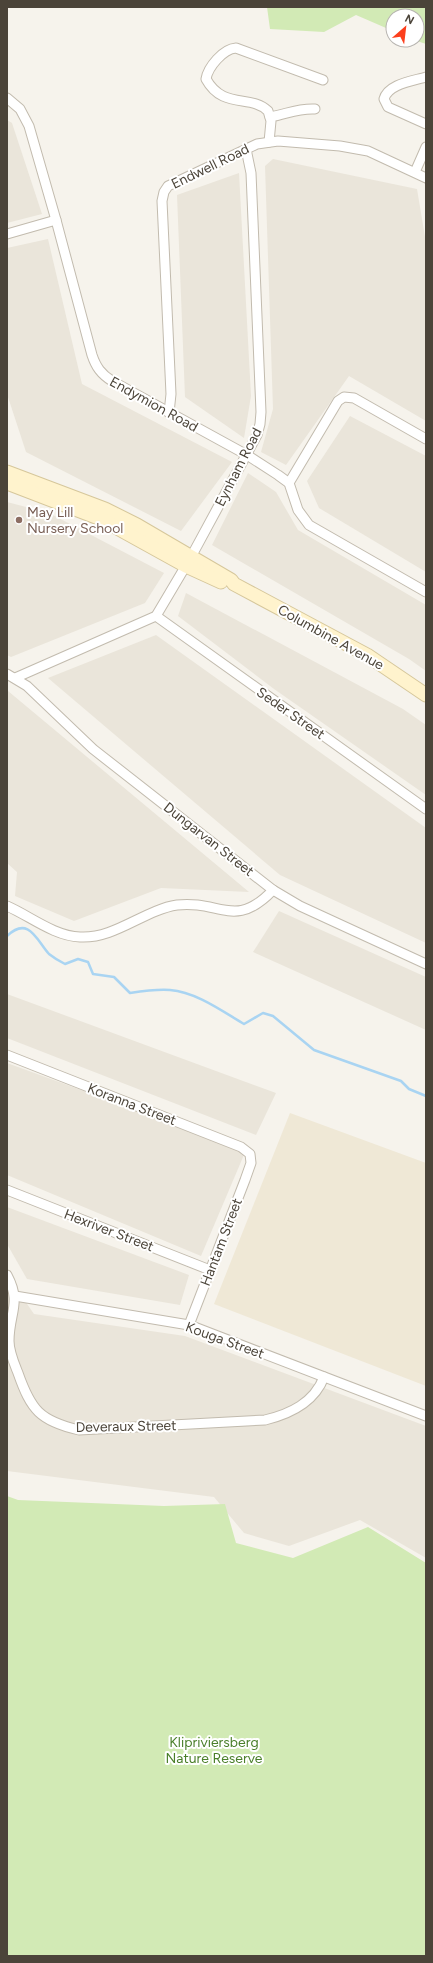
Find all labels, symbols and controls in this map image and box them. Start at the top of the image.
north arrow [385,8,425,48]
text: N [403,12,416,27]
street label: Endwell Road [168,140,252,193]
street label: Endymion Road [107,373,201,436]
street label: Eynham Road [211,425,266,509]
place label: May Lill Nursery School [27,504,123,537]
marker: May Lill Nursery School [14,515,24,525]
street label: Columbine Avenue [275,601,387,674]
street label: Seder Street [253,684,328,743]
street label: Dungarvan Street [160,799,257,880]
street label: Koranna Street [85,1080,179,1129]
street label: Hantam Street [197,1196,246,1288]
street label: Hexriver Street [61,1206,156,1255]
street label: Kouga Street [183,1318,266,1363]
street label: Deveraux Street [75,1417,177,1436]
park label: Klipriviersberg Nature Reserve [166,1734,263,1767]

